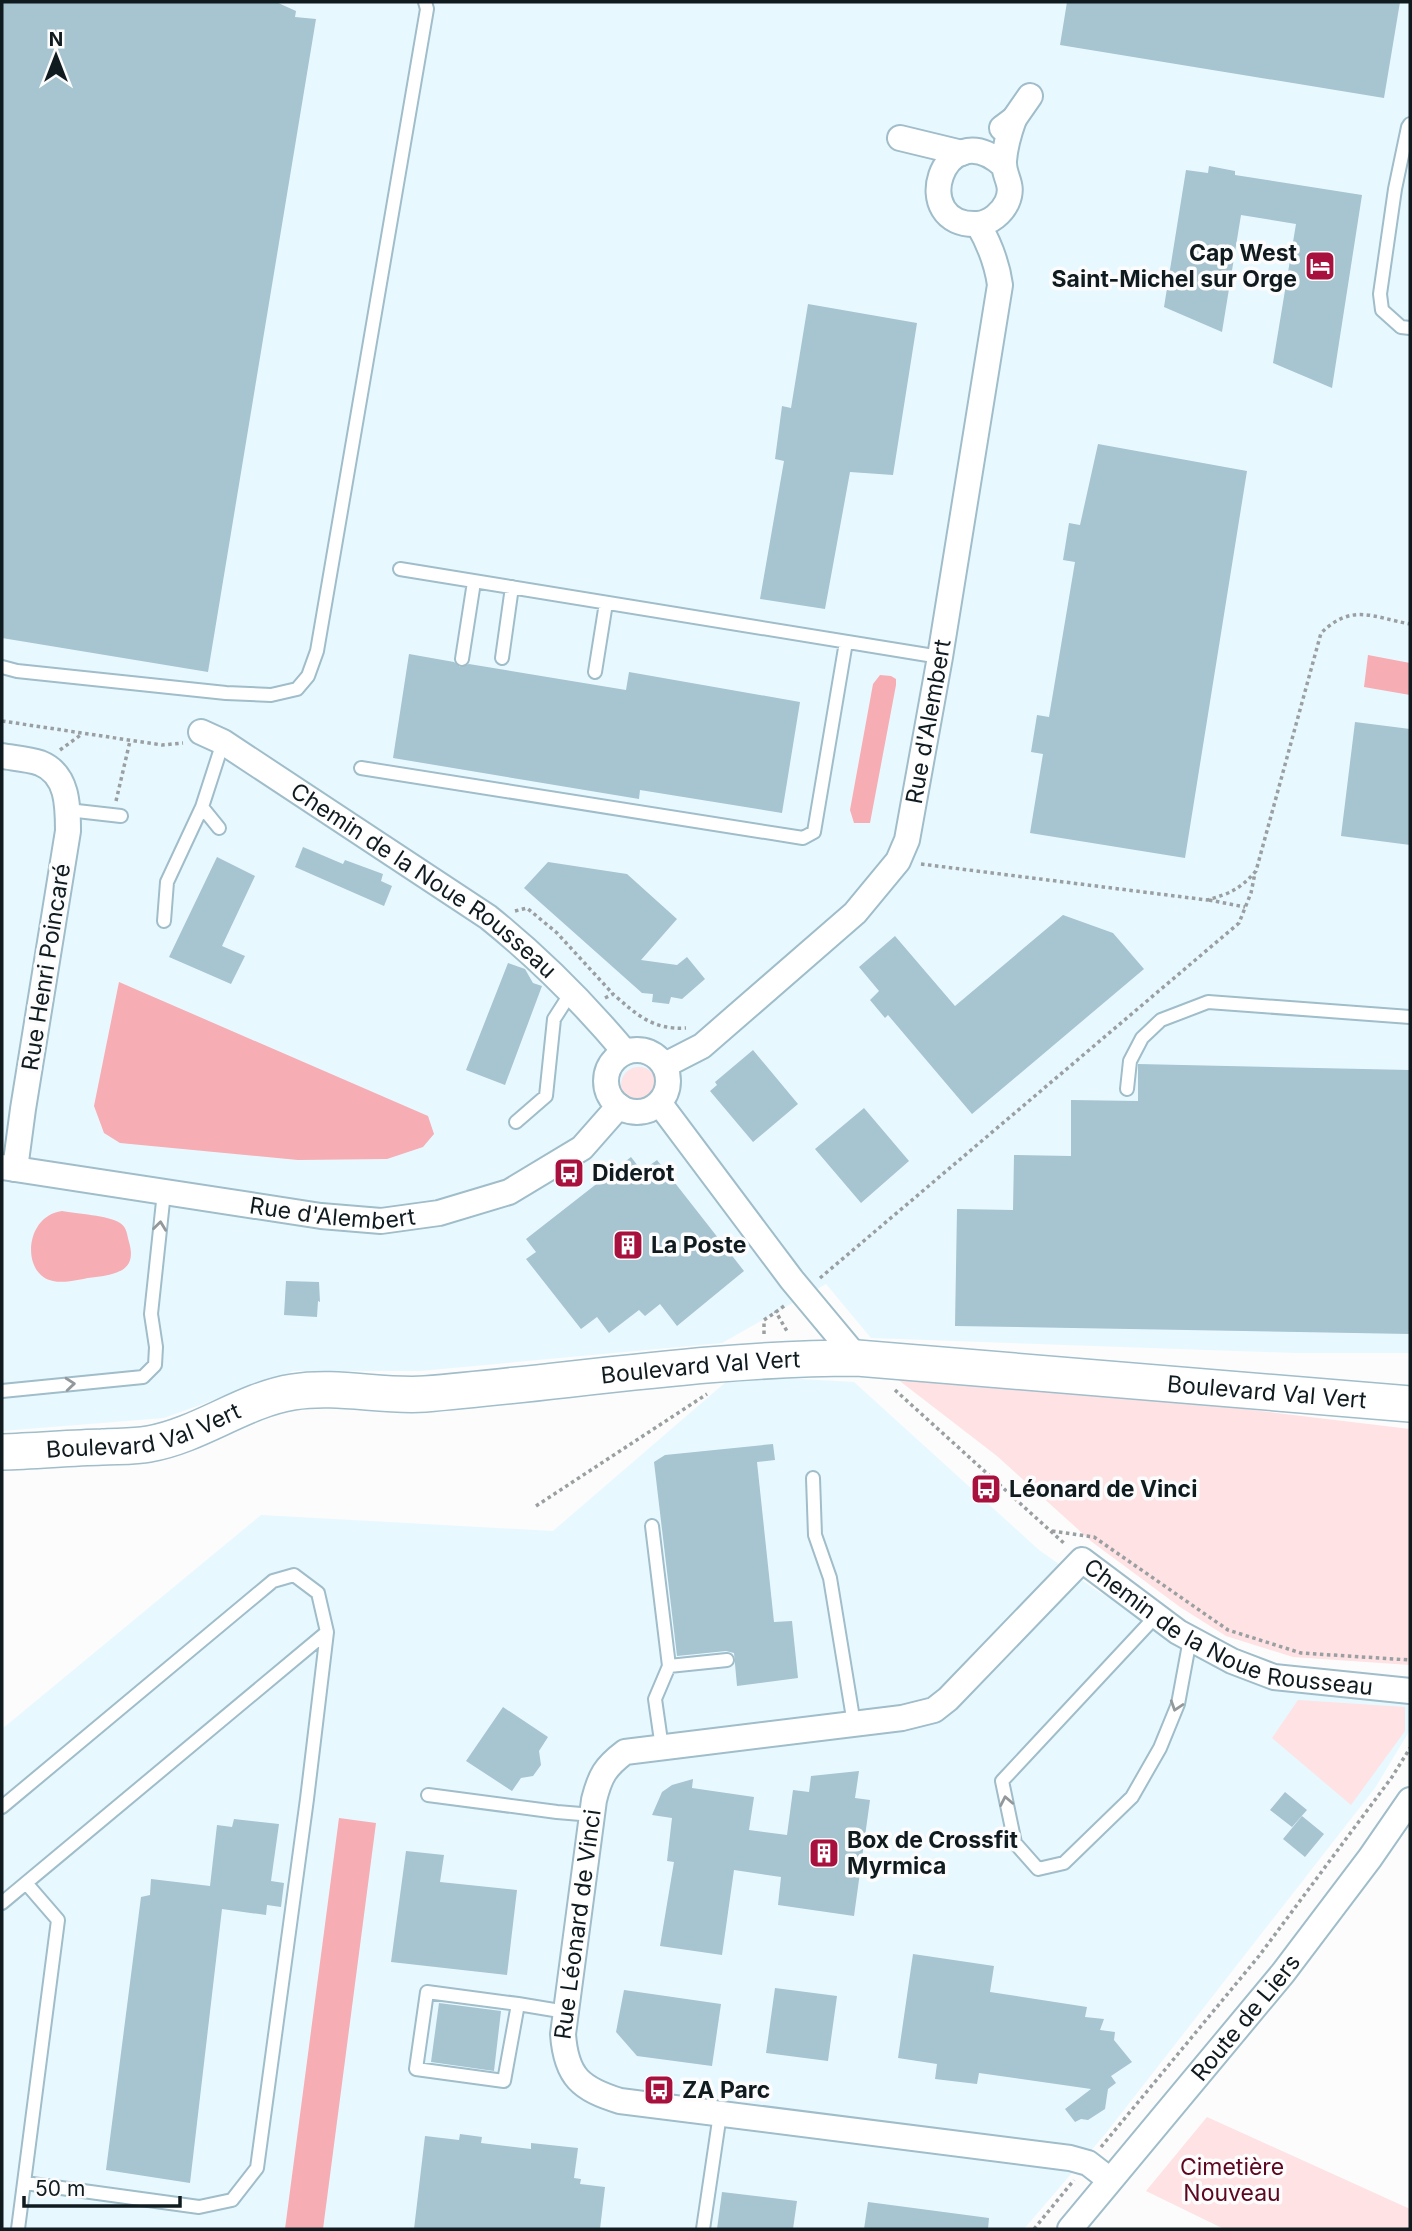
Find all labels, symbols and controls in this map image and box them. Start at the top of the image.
north arrow [21,21,91,91]
text: N [49,28,63,51]
place label: Cap West Saint-Michel sur Orge [1052,239,1298,293]
hotel icon: Cap West Saint-Michel sur Orge [1303,249,1337,283]
street label: Rue d'Alembert [900,637,957,806]
street label: Chemin de la Noue Rousseau [285,777,562,984]
street label: Rue Henri Poincaré [16,862,76,1072]
bus stop icon: Diderot [552,1156,586,1190]
place label: Diderot [592,1159,675,1187]
street label: Rue d'Alembert [248,1191,417,1235]
one-way arrow [152,1220,167,1231]
building icon: La Poste [611,1228,645,1262]
place label: La Poste [651,1231,746,1259]
street label: Boulevard Val Vert [599,1345,801,1390]
street label: Boulevard Val Vert [1166,1370,1368,1414]
one-way arrow [64,1377,75,1392]
street label: Boulevard Val Vert [45,1397,245,1464]
bus stop icon: Léonard de Vinci [969,1472,1003,1506]
place label: Léonard de Vinci [1009,1475,1197,1503]
street label: Chemin de la Noue Rousseau [1078,1552,1374,1701]
one-way arrow [1170,1699,1184,1711]
one-way arrow [1000,1795,1015,1807]
street label: Rue Léonard de Vinci [548,1808,607,2041]
place label: Box de Crossfit Myrmica [847,1826,1019,1880]
building icon: Box de Crossfit Myrmica [807,1836,841,1870]
street label: Route de Liers [1185,1949,1306,2086]
bus stop icon: ZA Parc [642,2073,676,2107]
place label: ZA Parc [682,2076,770,2104]
park label: Cimetière Nouveau [1180,2153,1284,2207]
scale bar [24,2164,180,2208]
text: 50 m [35,2176,85,2201]

